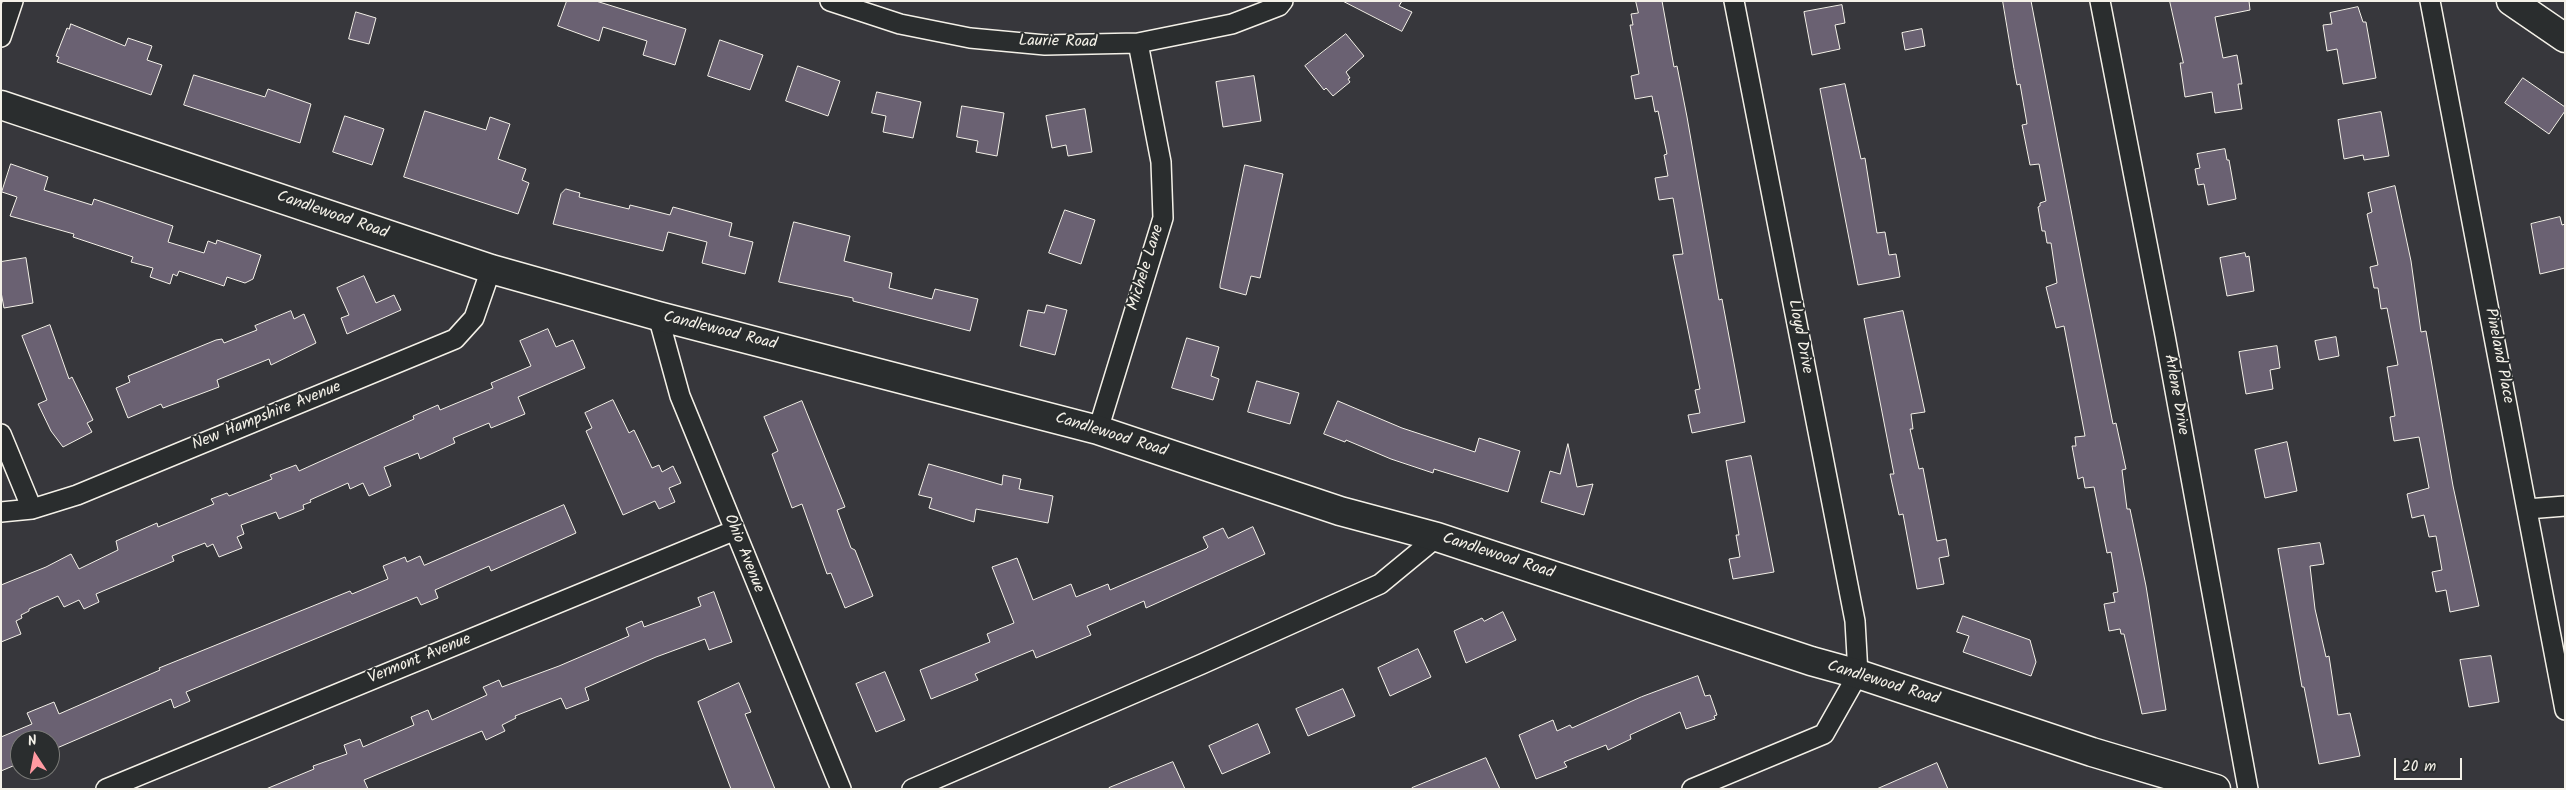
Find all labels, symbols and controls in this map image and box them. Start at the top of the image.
street label: Laurie Road [1018,33,1098,53]
street label: Candlewood Road [274,188,390,244]
street label: Michele Lane [1125,223,1169,313]
street label: Lloyd Drive [1782,298,1816,376]
street label: Pineland Place [2479,307,2517,405]
street label: Candlewood Road [661,309,779,355]
street label: Arlene Drive [2158,353,2192,437]
street label: New Hampshire Avenue [190,378,344,456]
street label: Candlewood Road [1053,410,1169,462]
street label: Ohio Avenue [719,512,767,596]
street label: Candlewood Road [1440,530,1556,584]
street label: Vermont Avenue [366,631,474,689]
street label: Candlewood Road [1825,658,1941,710]
north arrow [10,730,60,780]
text: N [26,730,39,753]
scale bar [2396,748,2464,780]
text: 20 m [2402,755,2436,779]

